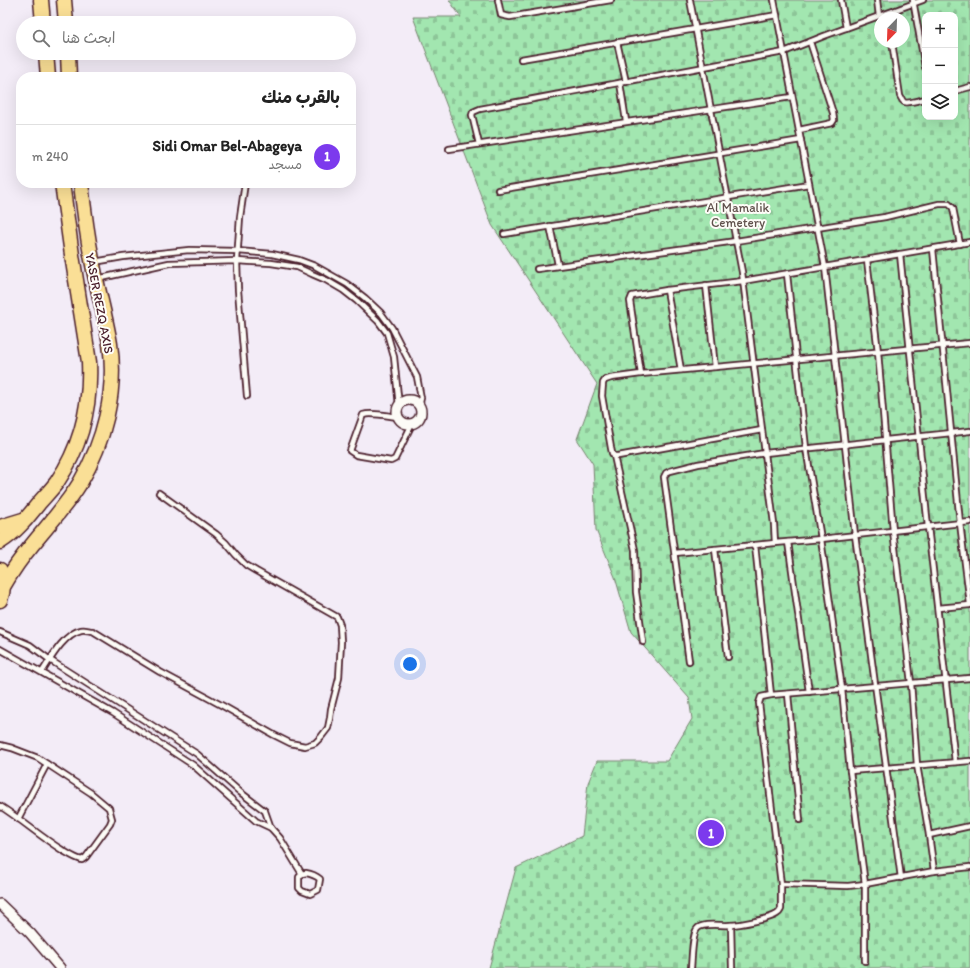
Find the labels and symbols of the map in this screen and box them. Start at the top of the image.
north arrow [874,12,910,48]
park label: Al Mamalik Cemetery [707,200,770,230]
street label: YASER REZQ AXIS [82,251,117,355]
your location [400,654,420,674]
pin: 1 [698,818,724,848]

